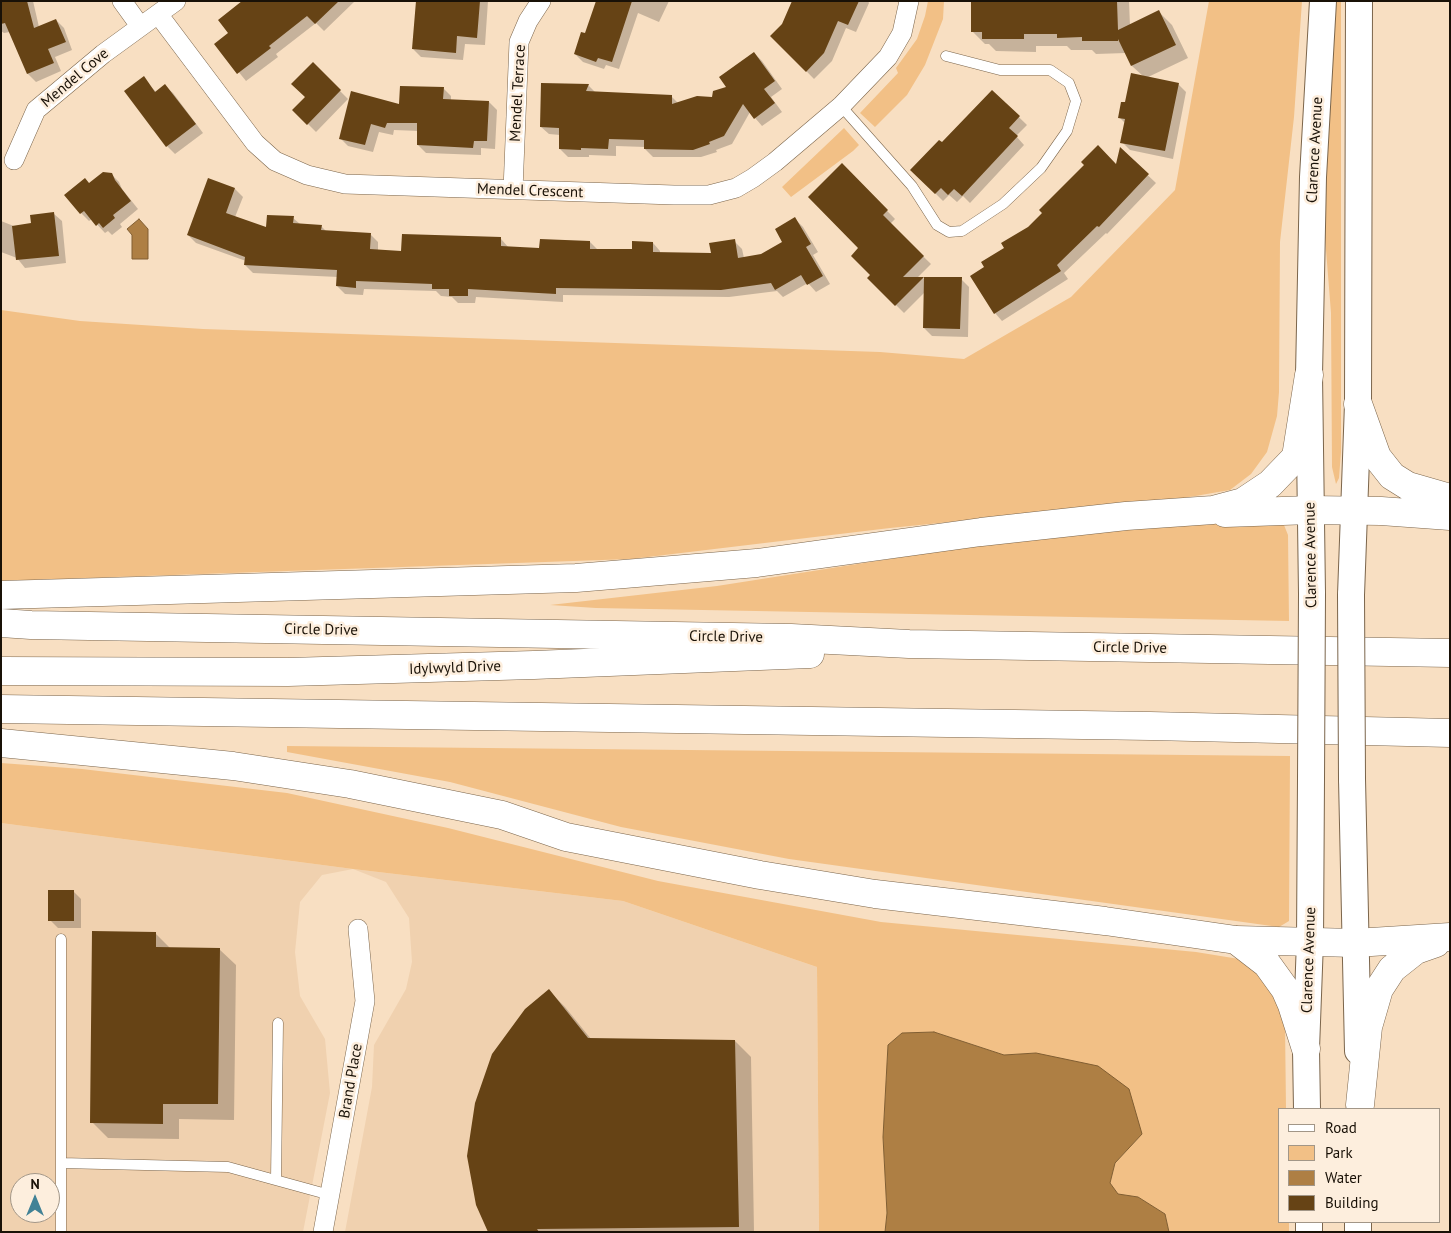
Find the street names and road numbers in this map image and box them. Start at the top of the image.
street label: Mendel Terrace [506,44,530,142]
street label: Mendel Cove [38,45,112,111]
street label: Clarence Avenue [1303,97,1327,203]
street label: Mendel Crescent [476,180,584,202]
street label: Clarence Avenue [1301,502,1321,608]
street label: Circle Drive [284,620,358,640]
street label: Circle Drive [689,627,763,647]
street label: Circle Drive [1093,638,1167,658]
street label: Idylwyld Drive [409,657,501,679]
street label: Clarence Avenue [1298,907,1320,1013]
street label: Brand Place [336,1042,366,1120]

